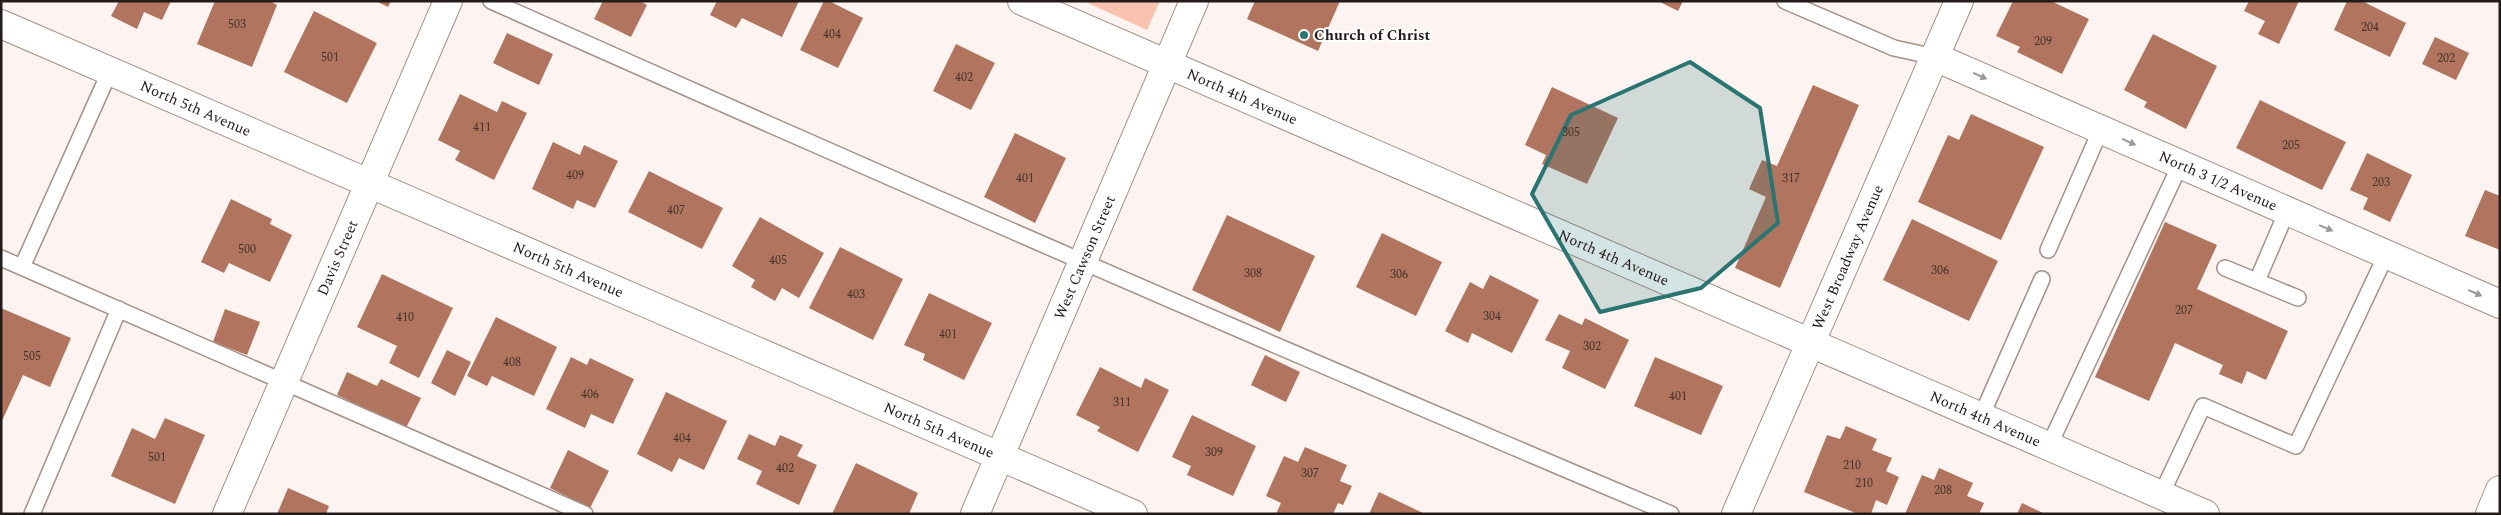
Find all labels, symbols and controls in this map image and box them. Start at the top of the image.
house number: 503 [228,15,246,34]
house number: 204 [2361,18,2379,37]
place label: Church of Christ [1314,24,1431,47]
house number: 404 [823,25,841,44]
marker: Church of Christ [1298,29,1310,41]
house number: 209 [2034,32,2052,51]
house number: 501 [321,48,339,67]
house number: 202 [2437,49,2455,68]
street label: North 4th Avenue [1183,62,1301,131]
house number: 402 [955,68,973,87]
one-way arrow [1973,73,1987,81]
street label: North 5th Avenue [136,74,255,142]
house number: 411 [473,118,491,137]
house number: 305 [1562,123,1580,142]
house number: 205 [2282,136,2300,155]
one-way arrow [2122,138,2136,146]
street label: North 3 1/2 Avenue [2155,145,2281,217]
house number: 409 [566,166,584,185]
house number: 401 [1016,169,1034,188]
house number: 317 [1782,169,1800,188]
house number: 203 [2372,173,2390,192]
street label: West Broadway Avenue [1806,181,1889,333]
street label: West Cawson Street [1048,192,1121,323]
house number: 407 [667,201,685,220]
street label: Davis Street [311,216,364,299]
street label: North 4th Avenue [1555,223,1673,292]
one-way arrow [2319,224,2333,232]
street label: North 5th Avenue [509,235,627,304]
house number: 500 [238,240,256,259]
house number: 405 [769,251,787,270]
house number: 306 [1931,261,1949,280]
house number: 308 [1244,264,1262,283]
house number: 306 [1390,265,1408,284]
house number: 403 [847,285,865,304]
one-way arrow [2468,289,2482,297]
house number: 207 [2175,301,2193,320]
house number: 304 [1483,307,1501,326]
house number: 410 [396,308,414,327]
house number: 401 [939,325,957,344]
house number: 302 [1583,337,1601,356]
house number: 505 [23,347,41,366]
house number: 408 [503,353,521,372]
house number: 406 [581,385,599,404]
street label: North 4th Avenue [1926,385,2044,453]
house number: 401 [1669,387,1687,406]
house number: 311 [1113,393,1131,412]
street label: North 5th Avenue [880,396,998,464]
house number: 404 [673,429,691,448]
house number: 309 [1205,443,1223,462]
house number: 501 [148,448,166,467]
house number: 210 [1843,456,1861,475]
house number: 402 [776,459,794,478]
house number: 307 [1301,464,1319,483]
house number: 210 [1855,474,1873,493]
house number: 208 [1934,481,1952,500]

